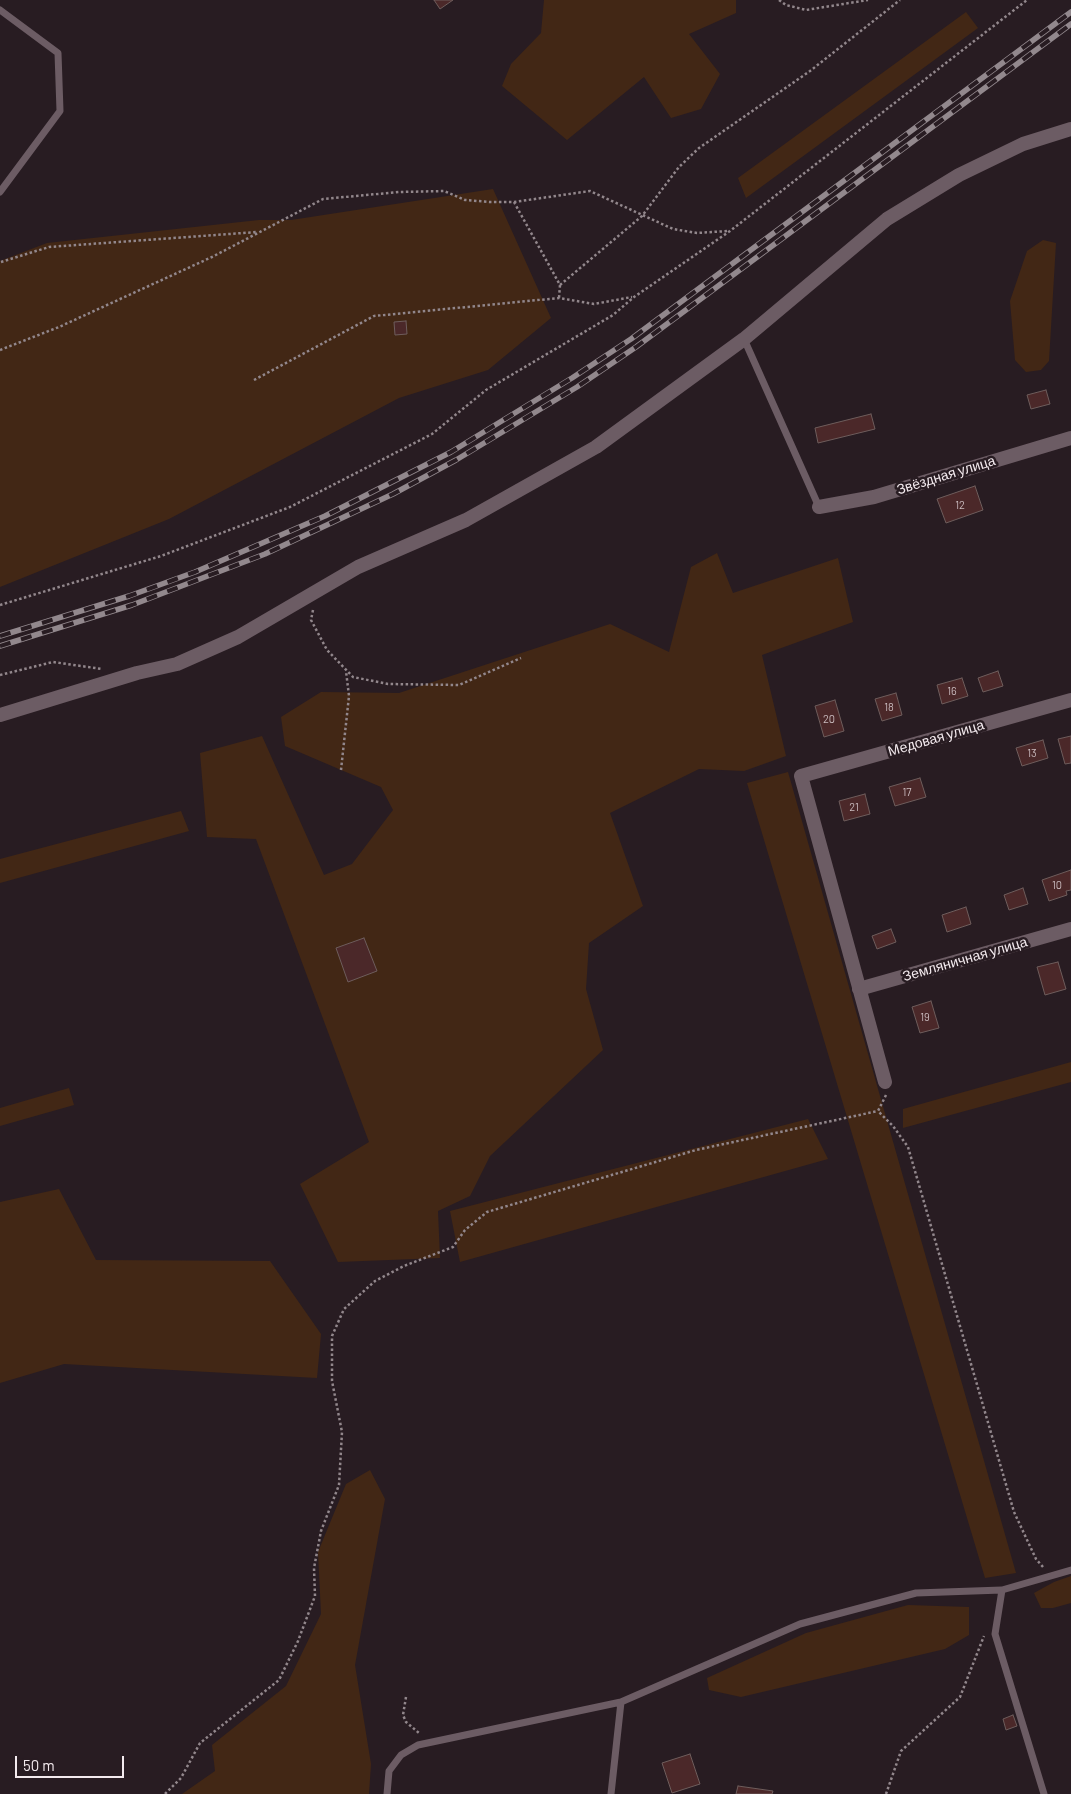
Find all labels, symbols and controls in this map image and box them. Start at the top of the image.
street label: Звёздная улица [895,452,997,498]
house number: 12 [955,498,965,512]
house number: 16 [947,684,957,698]
house number: 18 [884,700,894,714]
house number: 20 [823,712,835,726]
street label: Медовая улица [886,716,986,760]
house number: 13 [1027,746,1037,760]
house number: 17 [902,785,912,799]
house number: 21 [849,800,859,814]
house number: 10 [1052,878,1062,892]
street label: Земляничная улица [901,933,1029,985]
house number: 19 [920,1010,930,1024]
scale bar [18,1746,126,1778]
text: 50 m [23,1756,55,1774]

